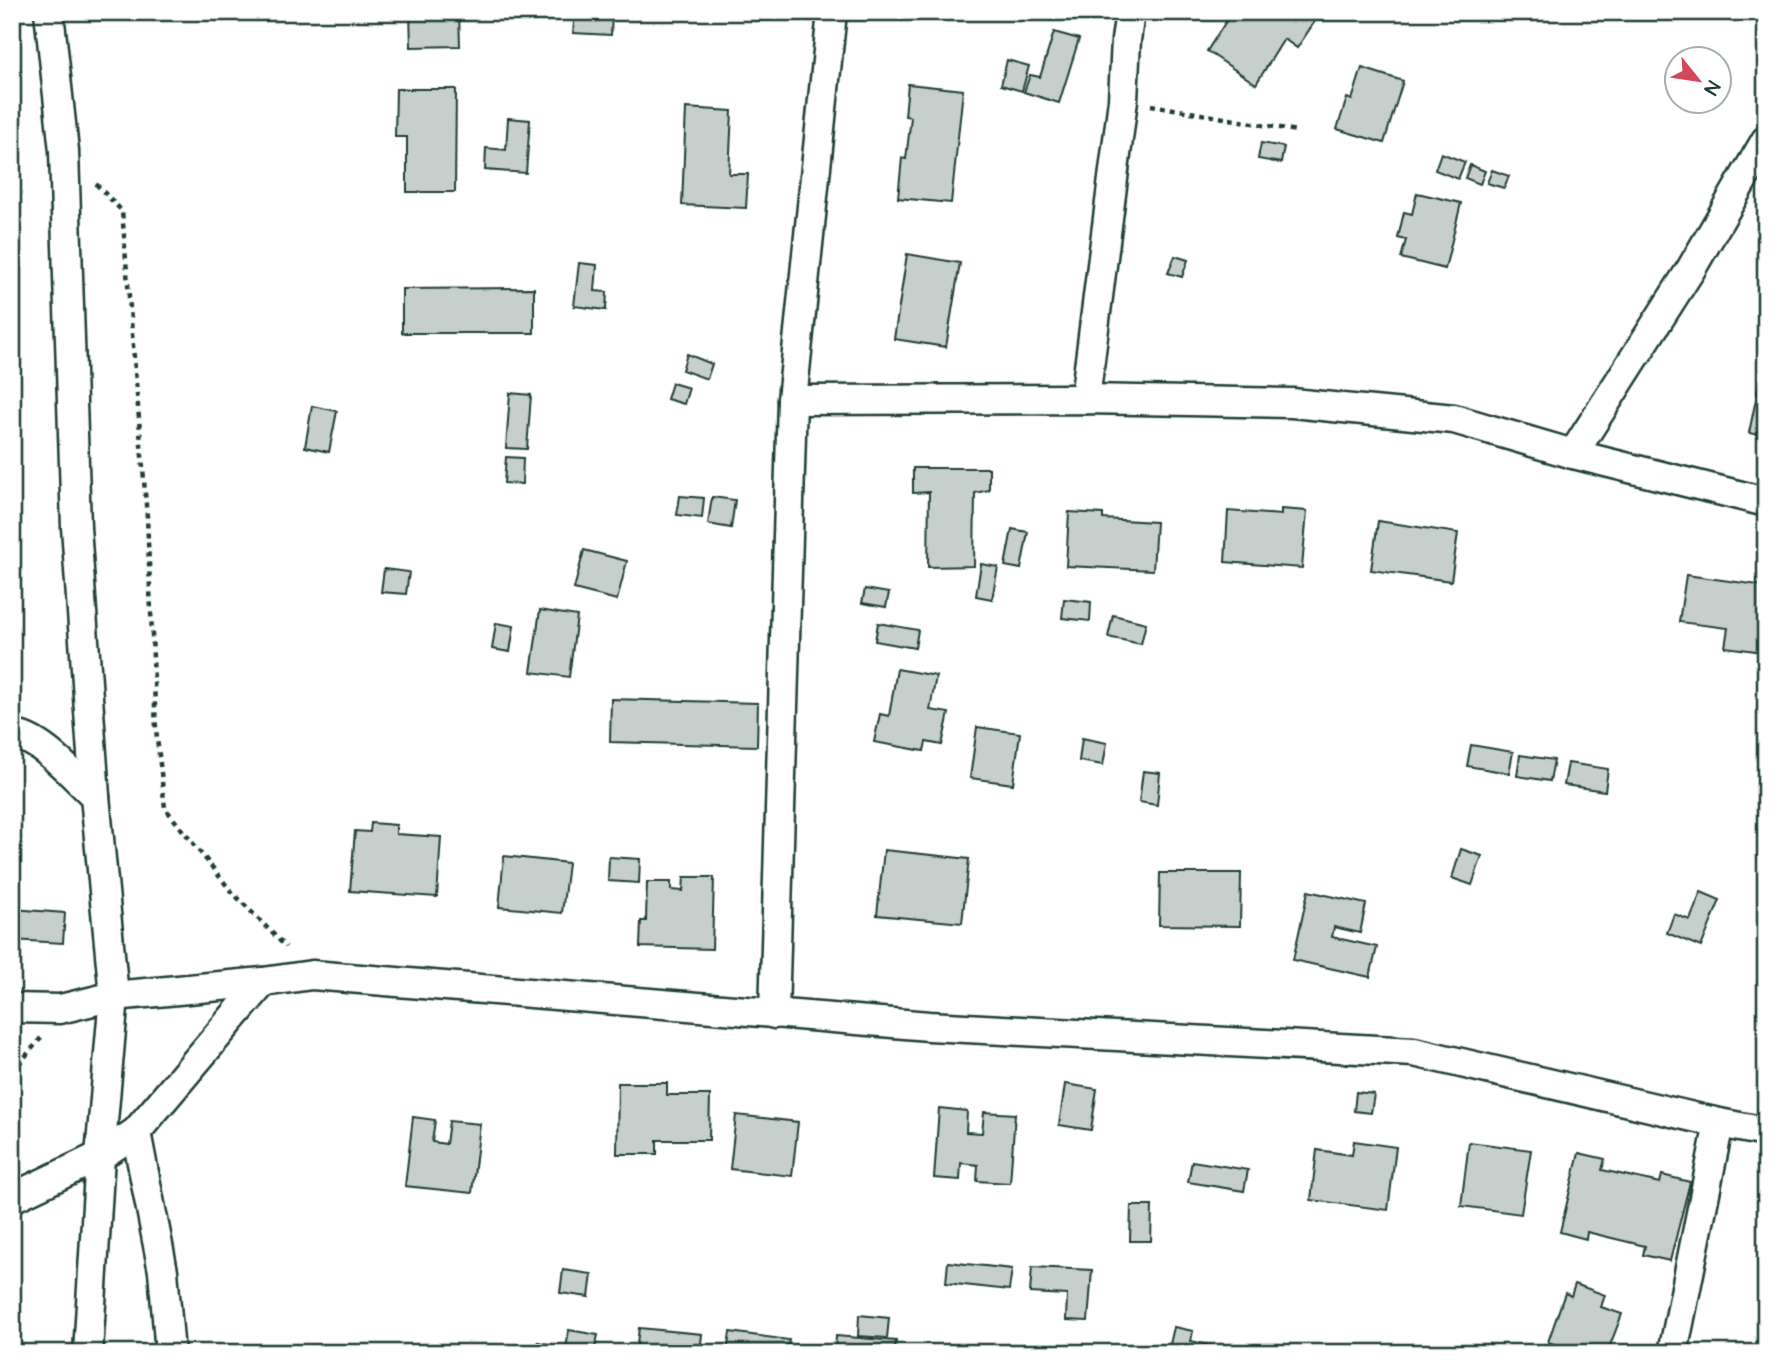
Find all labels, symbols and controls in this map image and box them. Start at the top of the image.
north arrow [1662,46,1732,116]
text: N [1697,76,1726,100]

